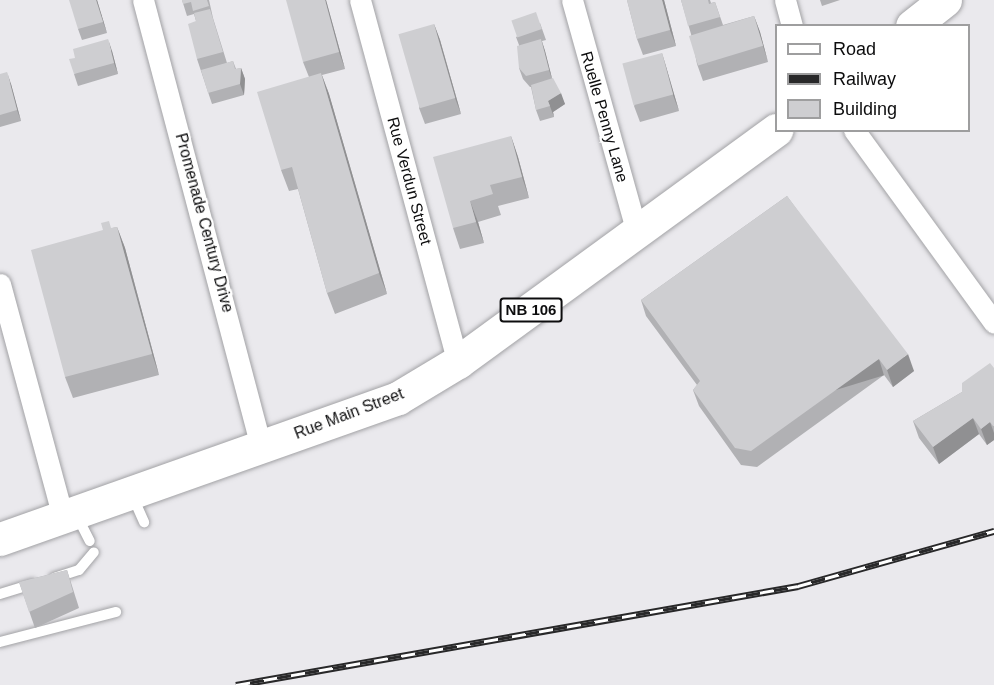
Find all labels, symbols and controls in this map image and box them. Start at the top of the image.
legend [775,24,970,132]
text: Road [833,39,876,59]
street label: Ruelle Penny Lane [576,49,632,185]
text: Railway [833,69,896,89]
text: Building [833,99,897,119]
street label: Rue Verdun Street [383,115,435,247]
street label: Promenade Century Drive [171,131,237,315]
road number: NB 106 [500,298,562,322]
street label: Rue Main Street [292,384,406,444]

